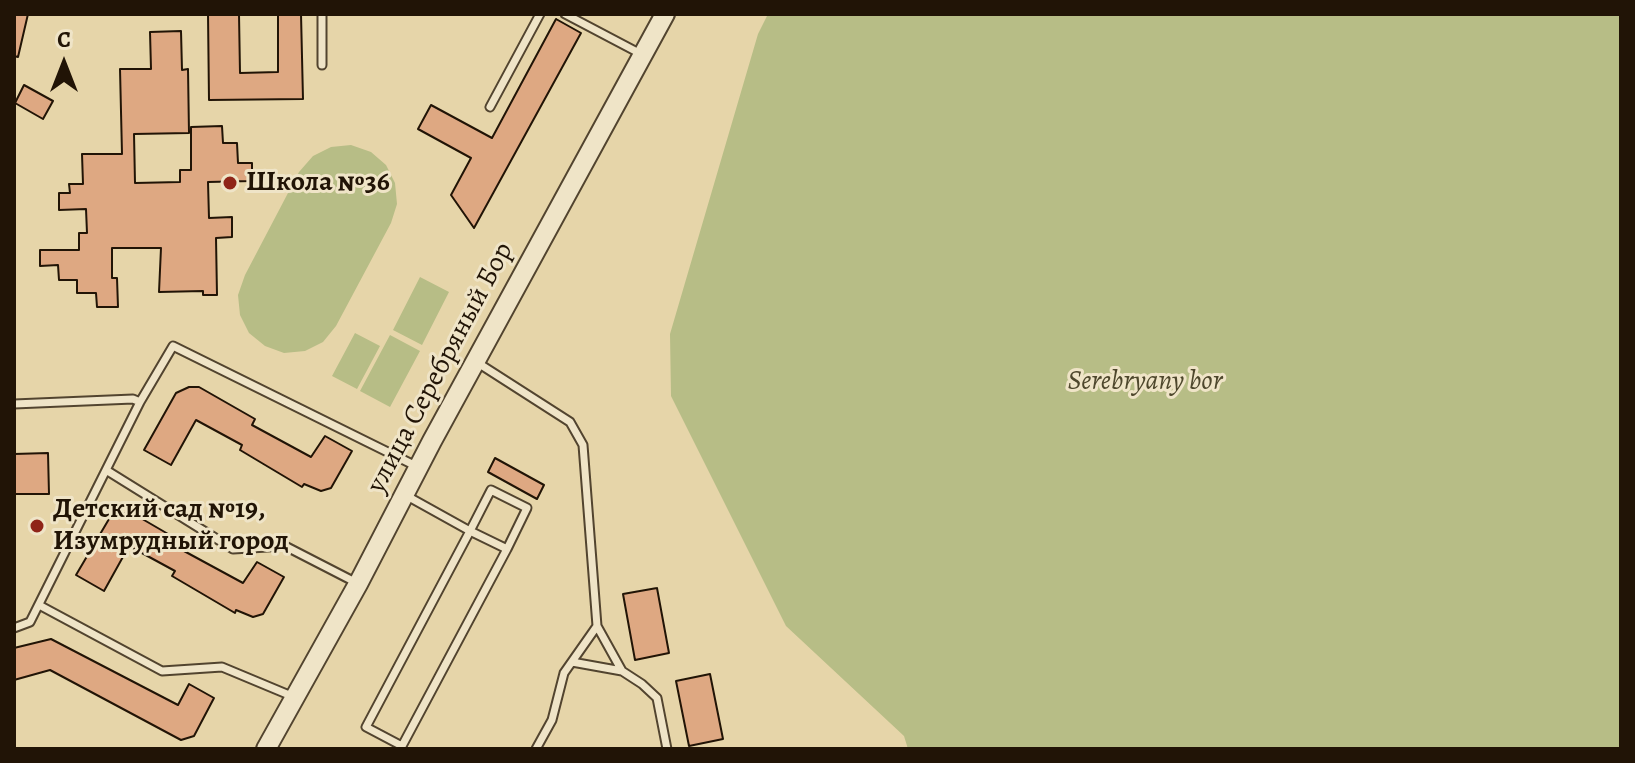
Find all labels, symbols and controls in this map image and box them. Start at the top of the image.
north arrow [24,24,104,104]
text: С [57,25,71,55]
place label: Школа №36 [246,166,390,200]
marker: Школа №36 [221,174,239,192]
street label: улица Серебряный Бор [361,237,521,499]
park label: Serebryany bor [1068,365,1222,399]
place label: Детский сад №19, Изумрудный город [53,493,289,559]
marker: Детский сад №19, Изумрудный город [28,517,46,535]

